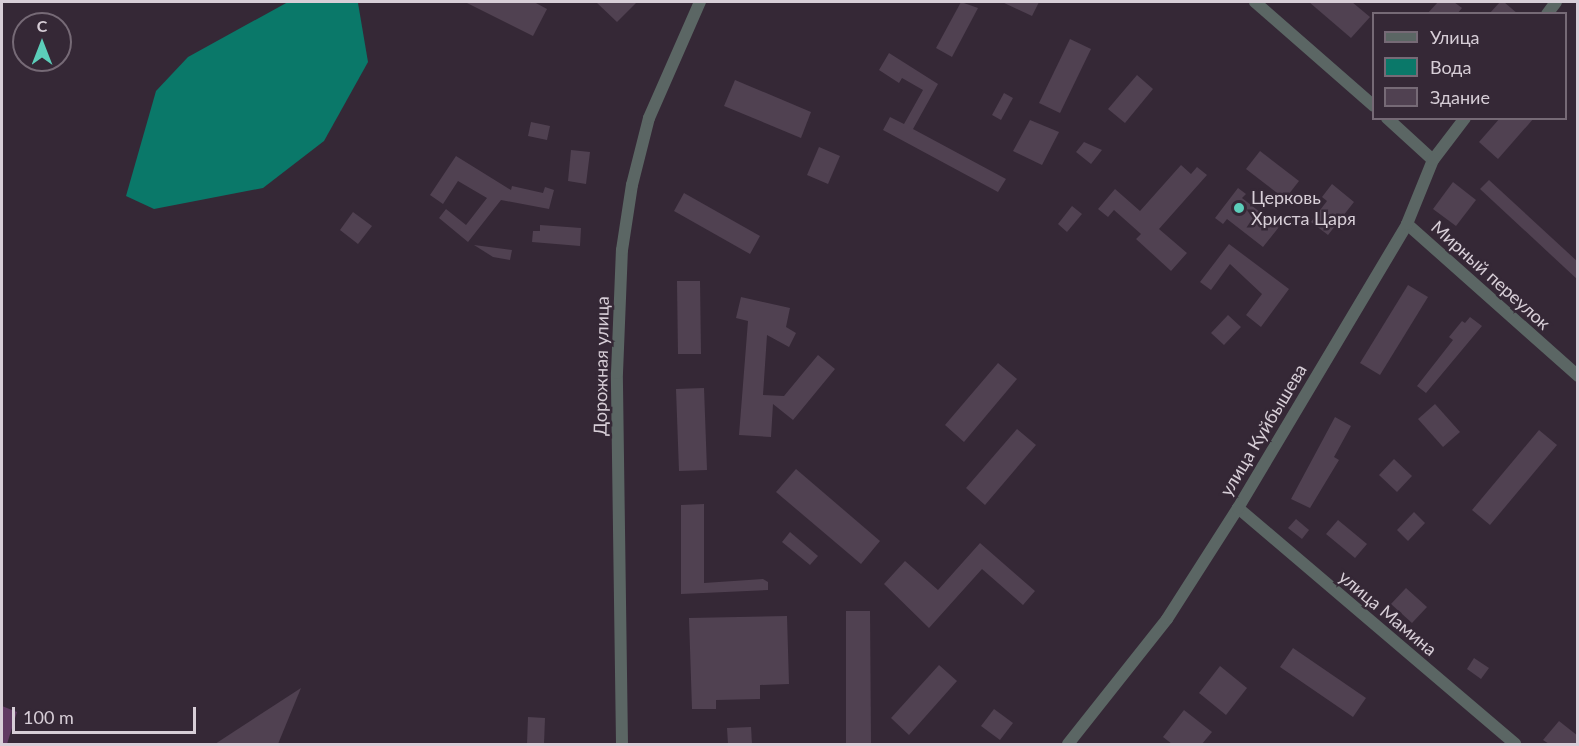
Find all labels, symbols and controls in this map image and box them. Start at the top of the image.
north arrow [12,12,72,72]
legend [1372,12,1567,120]
text: С [37,16,47,35]
text: Улица [1430,26,1480,48]
text: Вода [1430,56,1471,78]
text: Здание [1430,86,1490,108]
place label: Церковь Христа Царя [1251,187,1356,230]
marker: Церковь Христа Царя [1232,201,1246,215]
street label: Мирный переулок [1427,216,1555,334]
street label: Дорожная улица [589,296,613,436]
street label: улица Куйбышева [1215,360,1311,500]
street label: улица Мамина [1335,566,1441,660]
scale bar [15,695,200,733]
text: 100 m [23,706,74,728]

